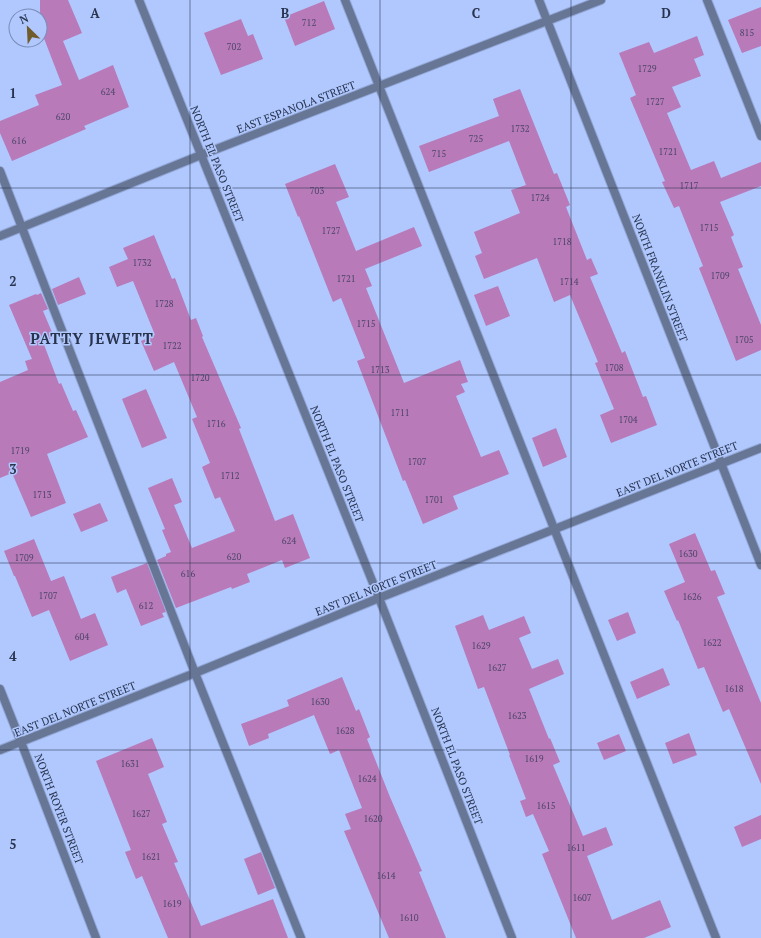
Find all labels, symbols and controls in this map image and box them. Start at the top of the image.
text: A [90,4,100,22]
text: B [281,4,289,22]
text: C [472,4,480,22]
text: D [661,4,671,22]
north arrow [8,8,48,48]
text: N [17,11,31,27]
house number: 712 [302,17,316,29]
house number: 815 [740,27,754,39]
house number: 702 [227,41,241,53]
house number: 1729 [637,63,657,75]
street label: EAST ESPANOLA STREET [234,78,358,136]
text: 1 [9,84,17,102]
house number: 624 [101,86,115,98]
house number: 1727 [645,96,665,108]
street label: NORTH EL PASO STREET [187,104,247,225]
house number: 620 [56,111,70,123]
house number: 1732 [510,123,530,135]
house number: 725 [469,133,483,145]
house number: 616 [12,135,26,147]
house number: 1721 [658,146,678,158]
house number: 715 [432,148,446,160]
house number: 1717 [679,180,699,192]
house number: 703 [310,185,324,197]
house number: 1724 [530,192,550,204]
street label: NORTH FRANKLIN STREET [629,212,691,344]
house number: 1715 [699,222,719,234]
house number: 1727 [321,225,341,237]
house number: 1718 [552,236,572,248]
house number: 1732 [132,257,152,269]
house number: 1709 [710,270,730,282]
text: 2 [9,272,17,290]
house number: 1721 [336,273,356,285]
house number: 1714 [559,276,579,288]
house number: 1728 [154,298,174,310]
house number: 1715 [356,318,376,330]
district label: PATTY JEWETT [30,328,154,348]
house number: 1705 [734,334,754,346]
house number: 1722 [162,340,182,352]
house number: 1708 [604,362,624,374]
house number: 1713 [370,364,390,376]
house number: 1720 [190,372,210,384]
street label: NORTH EL PASO STREET [307,404,367,525]
house number: 1711 [390,407,410,419]
house number: 1704 [618,414,638,426]
house number: 1716 [206,418,226,430]
street label: EAST DEL NORTE STREET [614,438,740,500]
house number: 1719 [10,445,30,457]
house number: 1707 [407,456,427,468]
text: 3 [9,460,17,478]
house number: 1712 [220,470,240,482]
house number: 1713 [32,489,52,501]
house number: 1701 [424,494,444,506]
house number: 624 [282,535,296,547]
house number: 1630 [678,548,698,560]
house number: 620 [227,551,241,563]
house number: 1709 [14,552,34,564]
street label: EAST DEL NORTE STREET [313,557,439,619]
house number: 616 [181,568,195,580]
house number: 1707 [38,590,58,602]
house number: 1626 [682,591,702,603]
house number: 612 [139,600,153,612]
house number: 604 [75,631,89,643]
house number: 1622 [702,637,722,649]
house number: 1629 [471,640,491,652]
text: 4 [9,647,17,665]
house number: 1627 [487,662,507,674]
street label: EAST DEL NORTE STREET [12,678,138,740]
house number: 1618 [724,683,744,695]
house number: 1630 [310,696,330,708]
street label: NORTH EL PASO STREET [428,705,486,827]
house number: 1623 [507,710,527,722]
house number: 1628 [335,725,355,737]
street label: NORTH ROYER STREET [32,752,87,866]
house number: 1619 [524,753,544,765]
house number: 1631 [120,758,140,770]
house number: 1624 [357,773,377,785]
house number: 1615 [536,800,556,812]
house number: 1627 [131,808,151,820]
house number: 1620 [363,813,383,825]
text: 5 [9,835,17,853]
house number: 1611 [566,842,586,854]
house number: 1621 [141,851,161,863]
house number: 1614 [376,870,396,882]
house number: 1607 [572,892,592,904]
house number: 1619 [162,898,182,910]
house number: 1610 [399,912,419,924]

